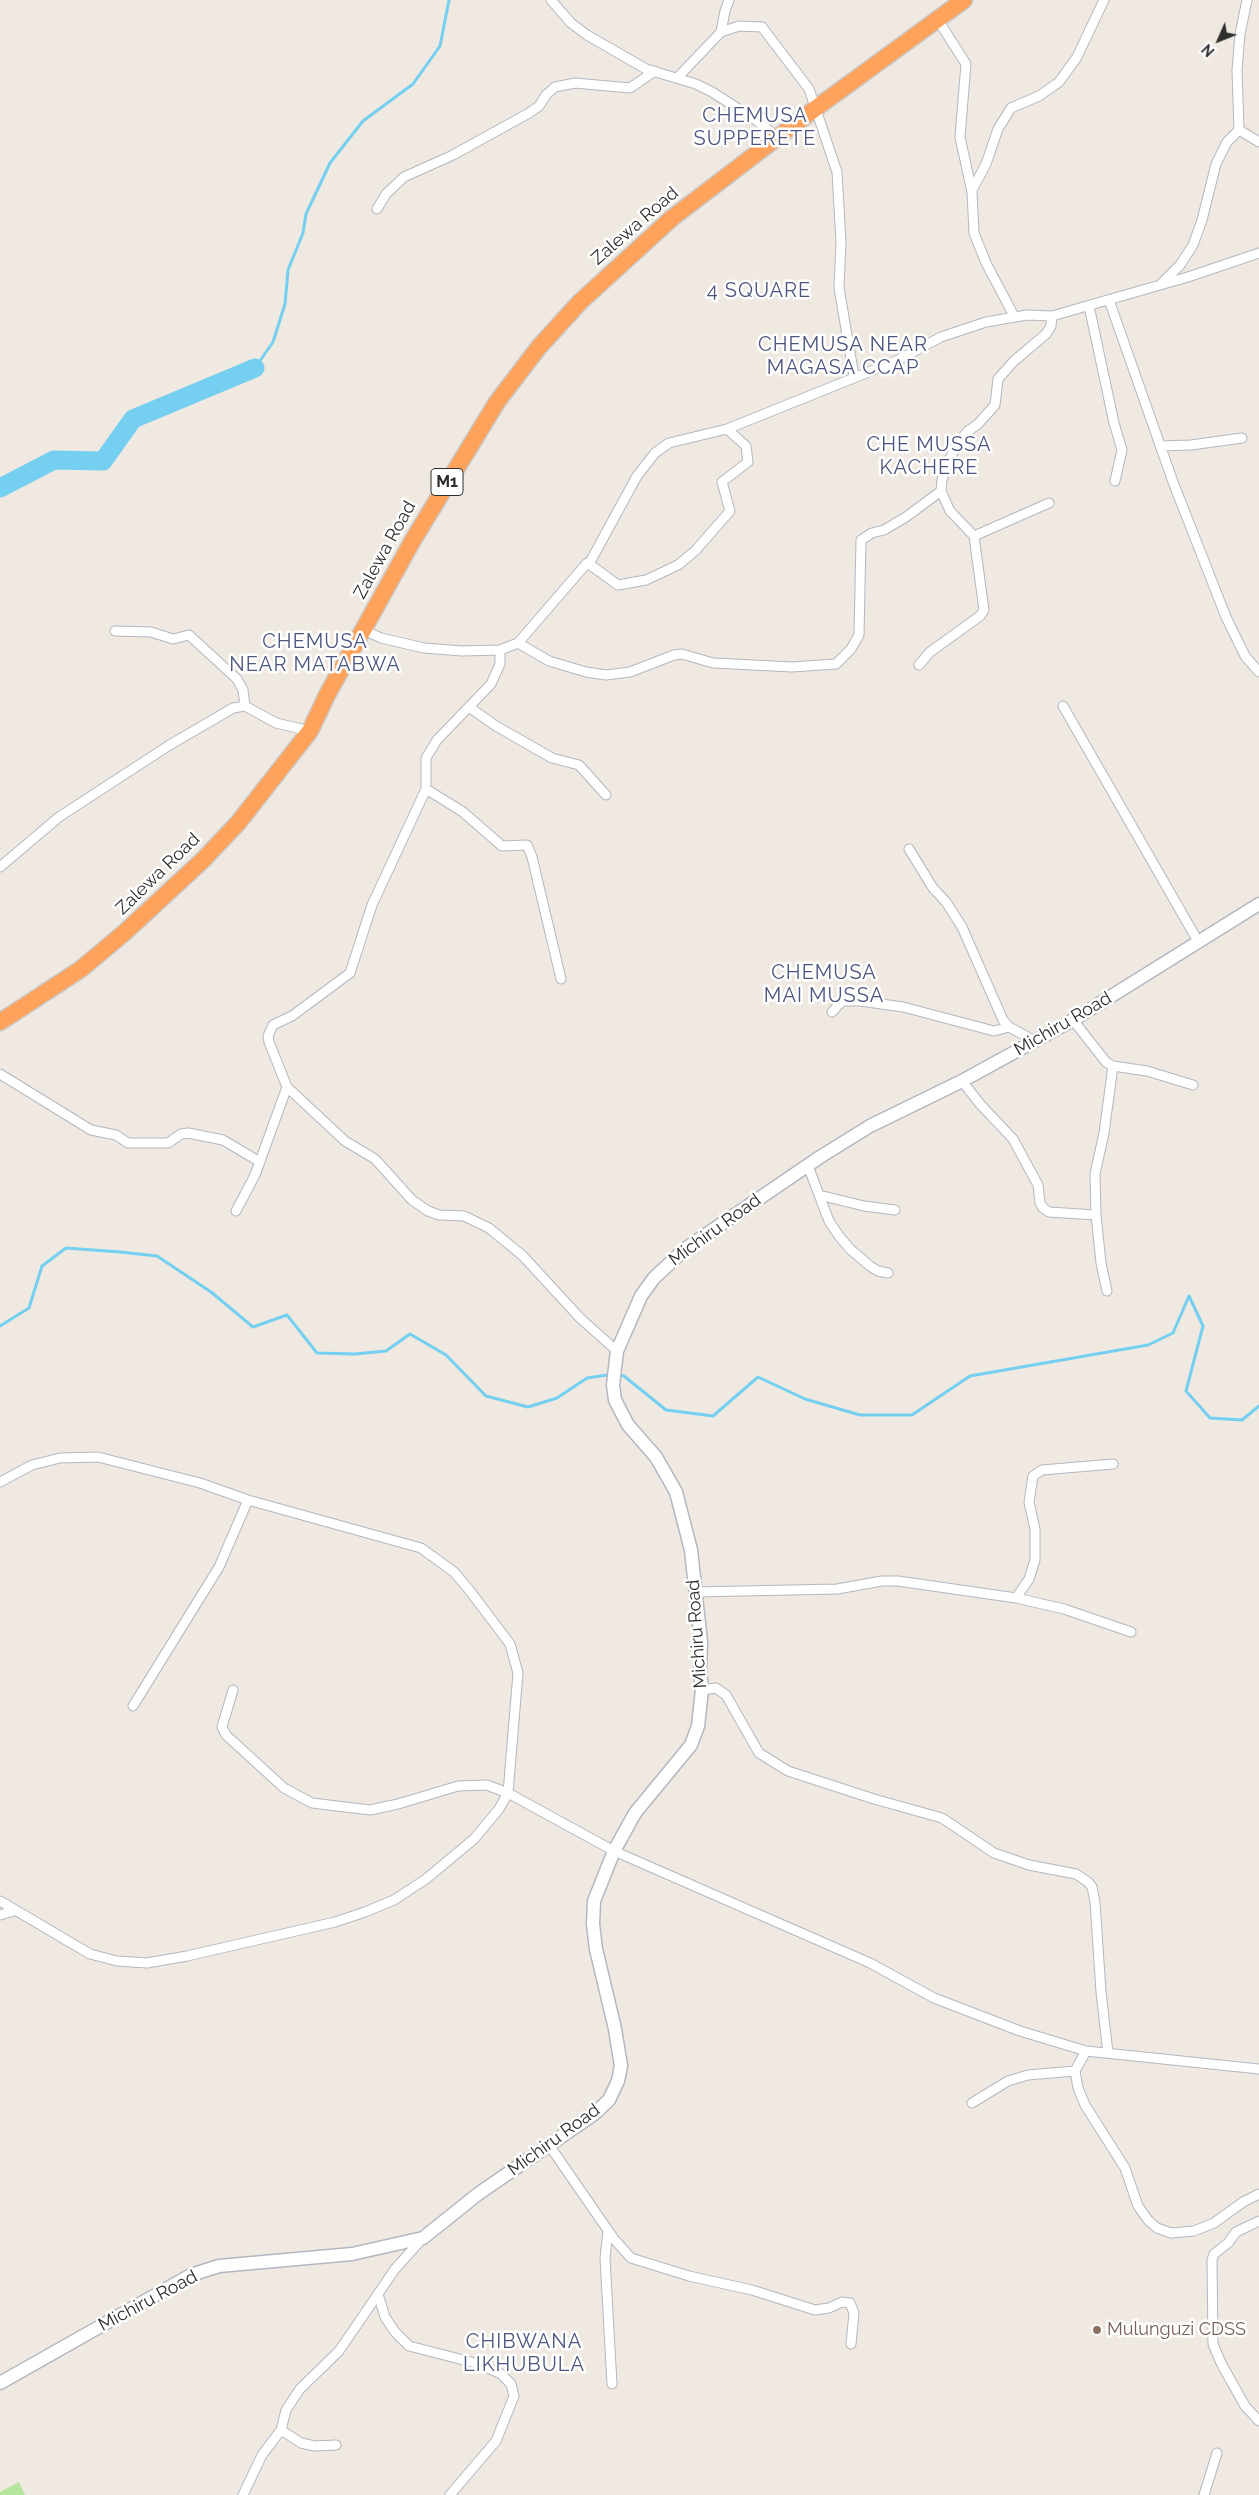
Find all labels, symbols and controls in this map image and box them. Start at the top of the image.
north arrow [1194,15,1244,65]
text: N [1199,41,1218,60]
district label: CHEMUSA SUPPERETE [692,104,818,151]
street label: Zalewa Road [587,182,683,270]
district label: 4 SQUARE [706,279,812,303]
district label: CHEMUSA NEAR MAGASA CCAP [757,333,929,380]
district label: CHE MUSSA KACHERE [865,433,993,480]
road number: M1 [431,468,463,496]
street label: Zalewa Road [349,497,421,603]
district label: CHEMUSA NEAR MATABWA [228,630,402,677]
street label: Zalewa Road [112,829,204,919]
district label: CHEMUSA MAI MUSSA [763,961,885,1008]
street label: Michiru Road [1010,987,1116,1061]
street label: Michiru Road [665,1189,765,1271]
street label: Michiru Road [682,1579,712,1689]
street label: Michiru Road [504,2099,604,2181]
street label: Michiru Road [95,2266,201,2336]
place label: Mulunguzi CDSS [1107,2319,1246,2341]
marker: Mulunguzi CDSS [1091,2324,1103,2336]
district label: CHIBWANA LIKHUBULA [462,2330,586,2377]

